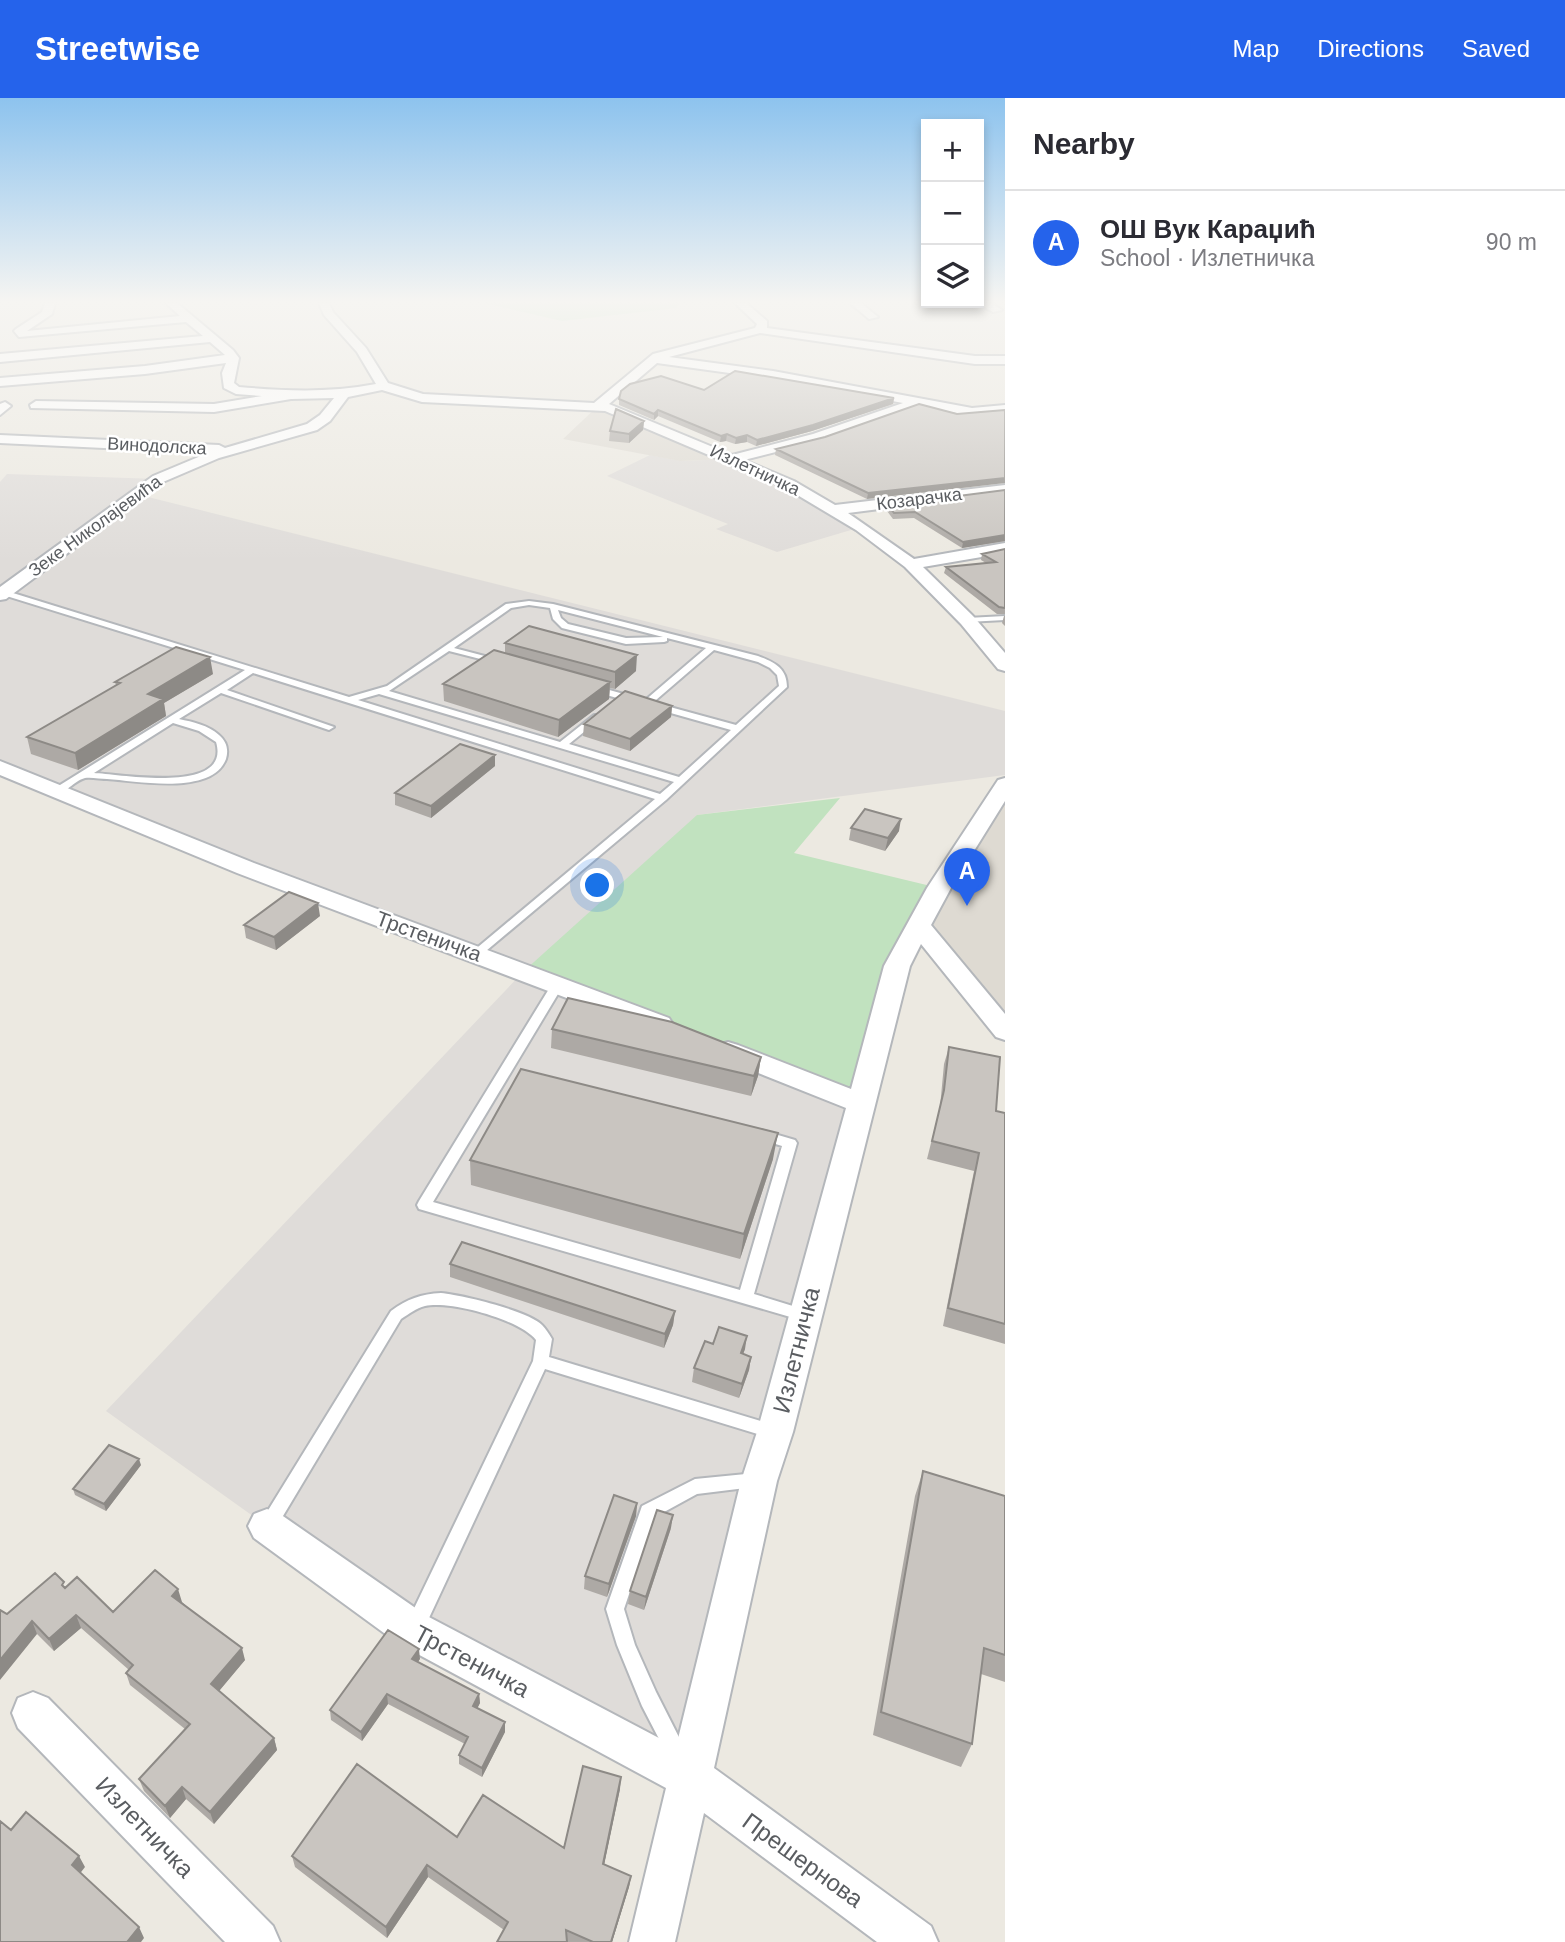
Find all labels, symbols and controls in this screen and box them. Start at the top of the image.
text: Streetwise [35,30,200,67]
text: Map [1233,35,1279,62]
text: Directions [1317,35,1424,62]
text: Saved [1462,35,1530,62]
map controls [921,119,984,308]
button: + [921,119,984,182]
text: Nearby [1033,127,1135,160]
button: − [921,182,984,245]
text: ОШ Вук Караџић [1100,214,1316,244]
text: A [1048,229,1064,255]
text: 90 m [1486,229,1537,255]
button: layers [921,245,984,308]
text: School · Излетничка [1100,245,1314,271]
street label: Винодолска [107,433,208,459]
street label: Излетничка [707,440,804,500]
street label: Зеке Николајевића [25,471,166,581]
street label: Козарачка [875,484,964,514]
pin: A [944,848,990,906]
your location [580,868,614,902]
street label: Трстеничка [373,906,485,966]
street label: Излетничка [767,1283,825,1416]
street label: Трстеничка [410,1619,535,1703]
street label: Излетничка [90,1771,200,1883]
street label: Прешернова [737,1807,869,1913]

